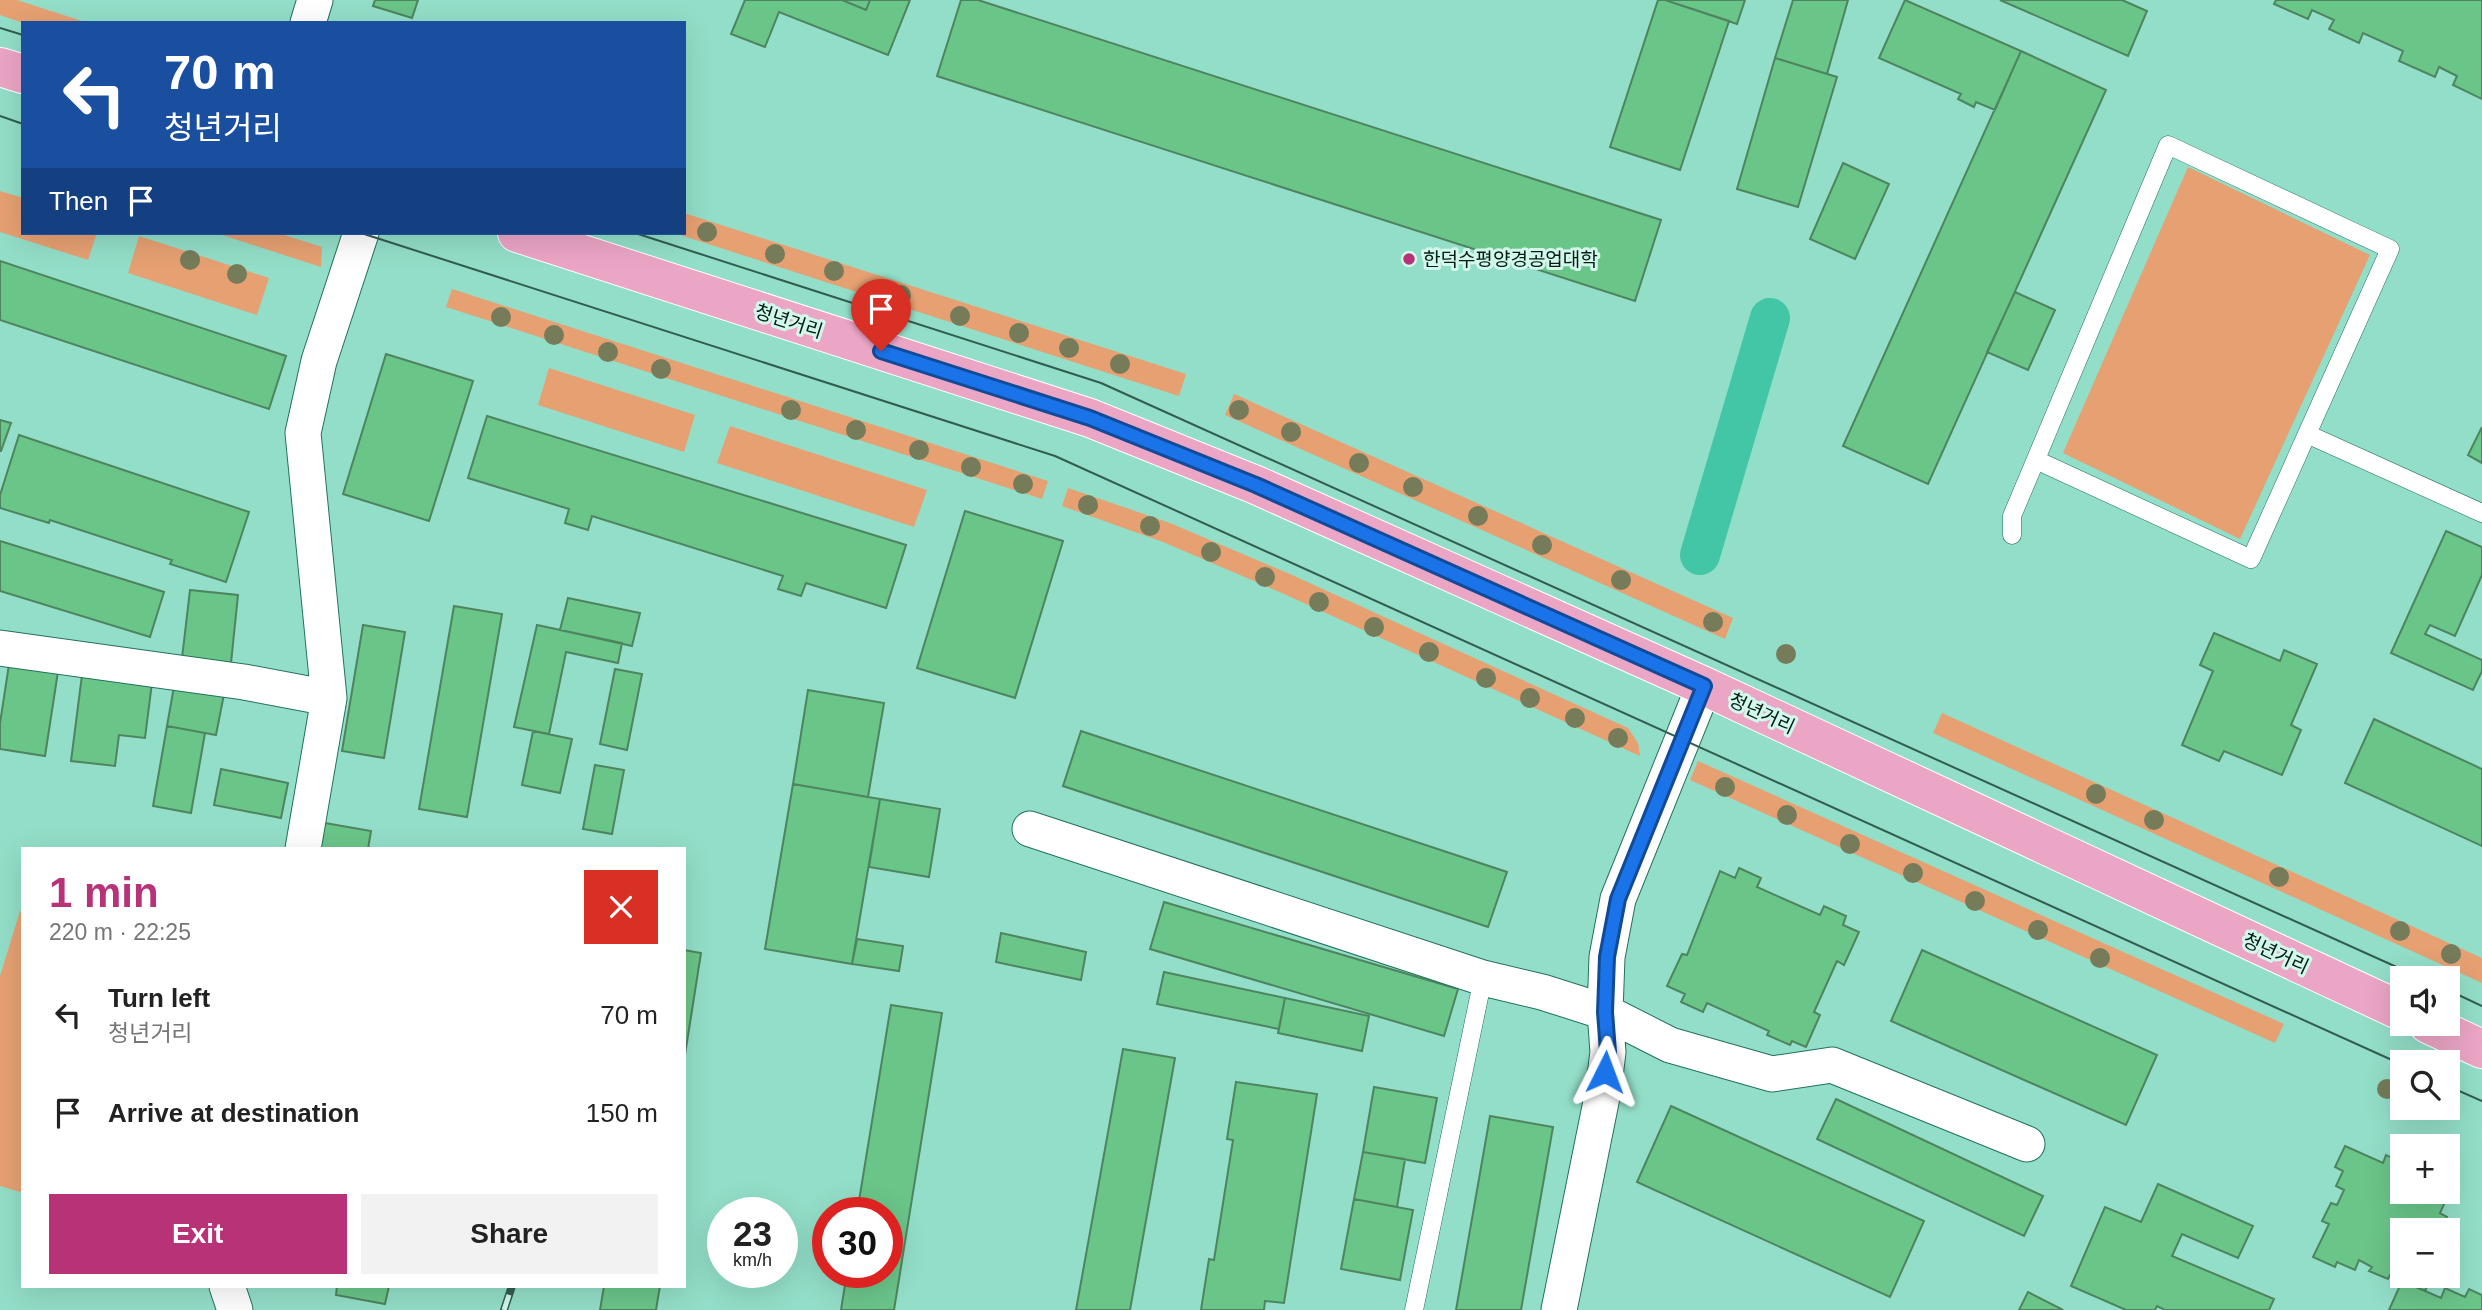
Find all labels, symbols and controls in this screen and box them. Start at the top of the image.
text: 70 m [164,45,276,99]
icon: left [49,49,140,140]
text: 청년거리 [164,110,282,146]
icon: arrive [122,182,160,220]
text: Then [49,186,108,216]
place label: 한덕수평양경공업대학 [1423,249,1598,270]
marker: 한덕수평양경공업대학 [1401,251,1417,267]
pin [851,279,911,351]
icon: arrive [862,290,900,328]
street label: 청년거리 [752,301,825,342]
street label: 청년거리 [1726,689,1798,738]
text: 1 min [49,869,159,916]
button: close [584,870,658,944]
text: 220 m · 22:25 [49,919,191,945]
street label: 청년거리 [2240,929,2312,978]
map controls [2390,966,2460,1288]
button: sound [2390,966,2460,1036]
text: Turn left [108,983,210,1013]
icon: left [49,996,87,1034]
text: 70 m [600,1000,658,1030]
text: 청년거리 [108,1020,193,1046]
position arrow [1568,1035,1642,1109]
button: search [2390,1050,2460,1120]
icon: arrive [49,1094,87,1132]
text: Arrive at destination [108,1098,359,1128]
text: 150 m [586,1098,658,1128]
button: + [2390,1134,2460,1204]
button: Exit [49,1194,347,1274]
button: Share [361,1194,658,1274]
speed limit sign: 30 [812,1197,903,1288]
text: 23 [733,1214,772,1253]
button: − [2390,1218,2460,1288]
text: km/h [733,1250,772,1270]

